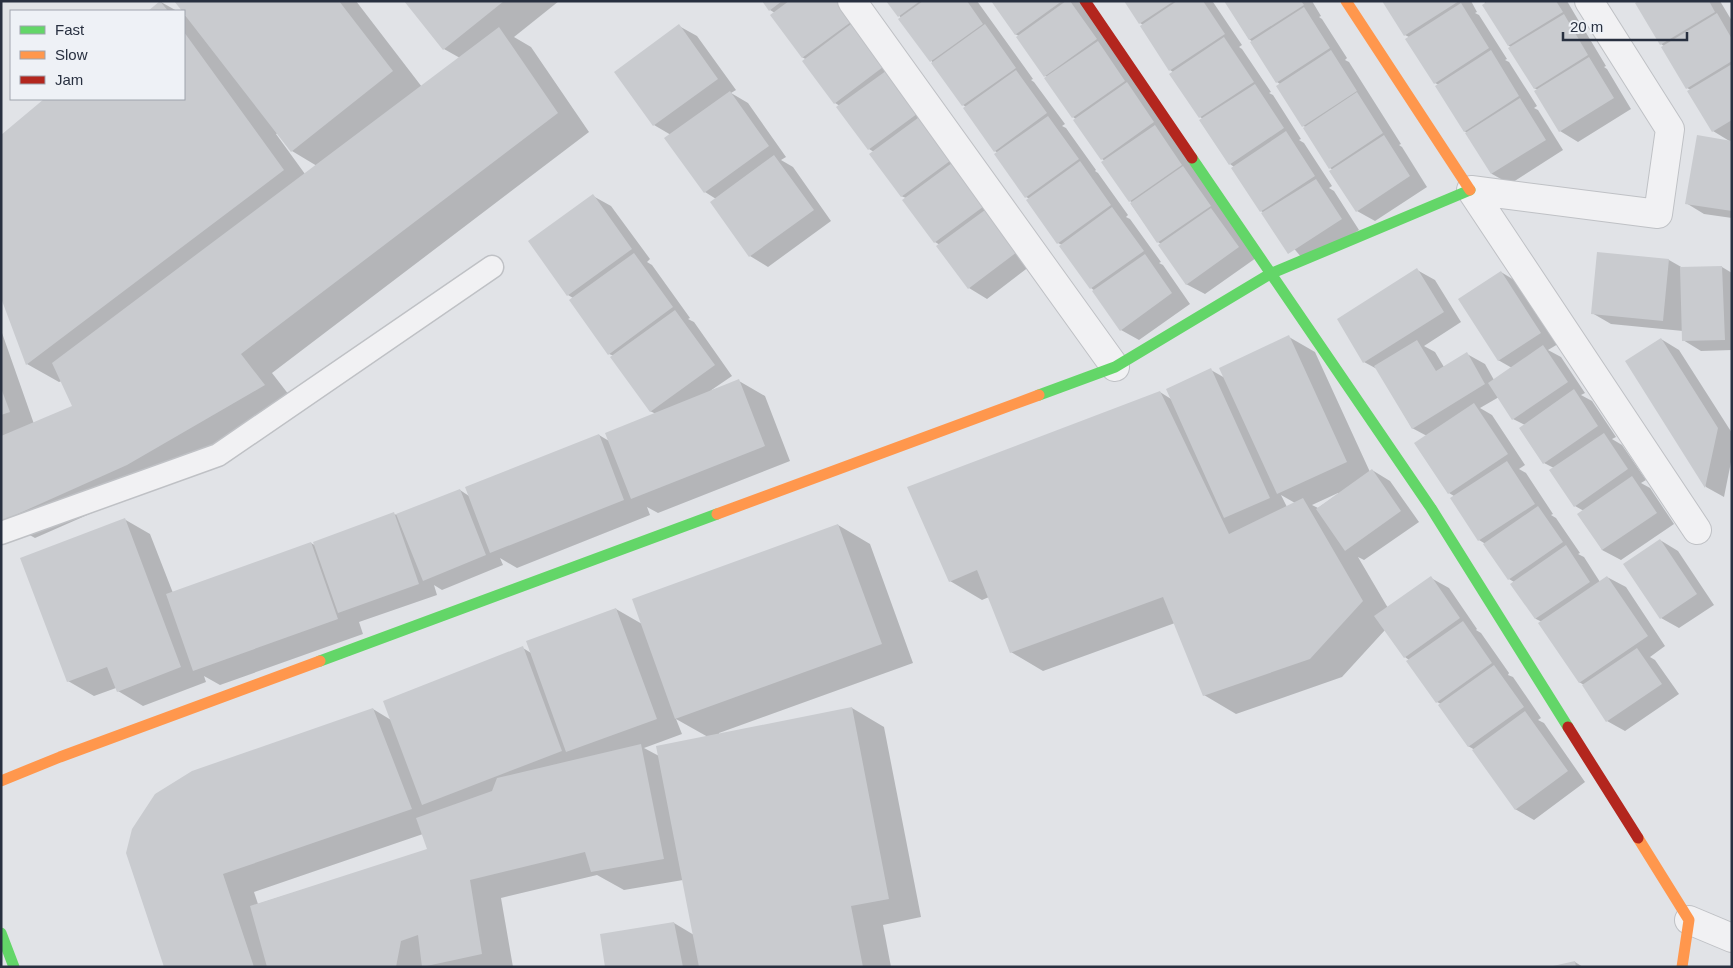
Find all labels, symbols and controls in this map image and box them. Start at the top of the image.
legend [10,10,185,100]
scale bar [1563,10,1687,42]
text: 20 m [1570,18,1603,35]
text: Fast [55,21,85,38]
text: Slow [55,46,88,63]
text: Jam [55,71,83,88]

